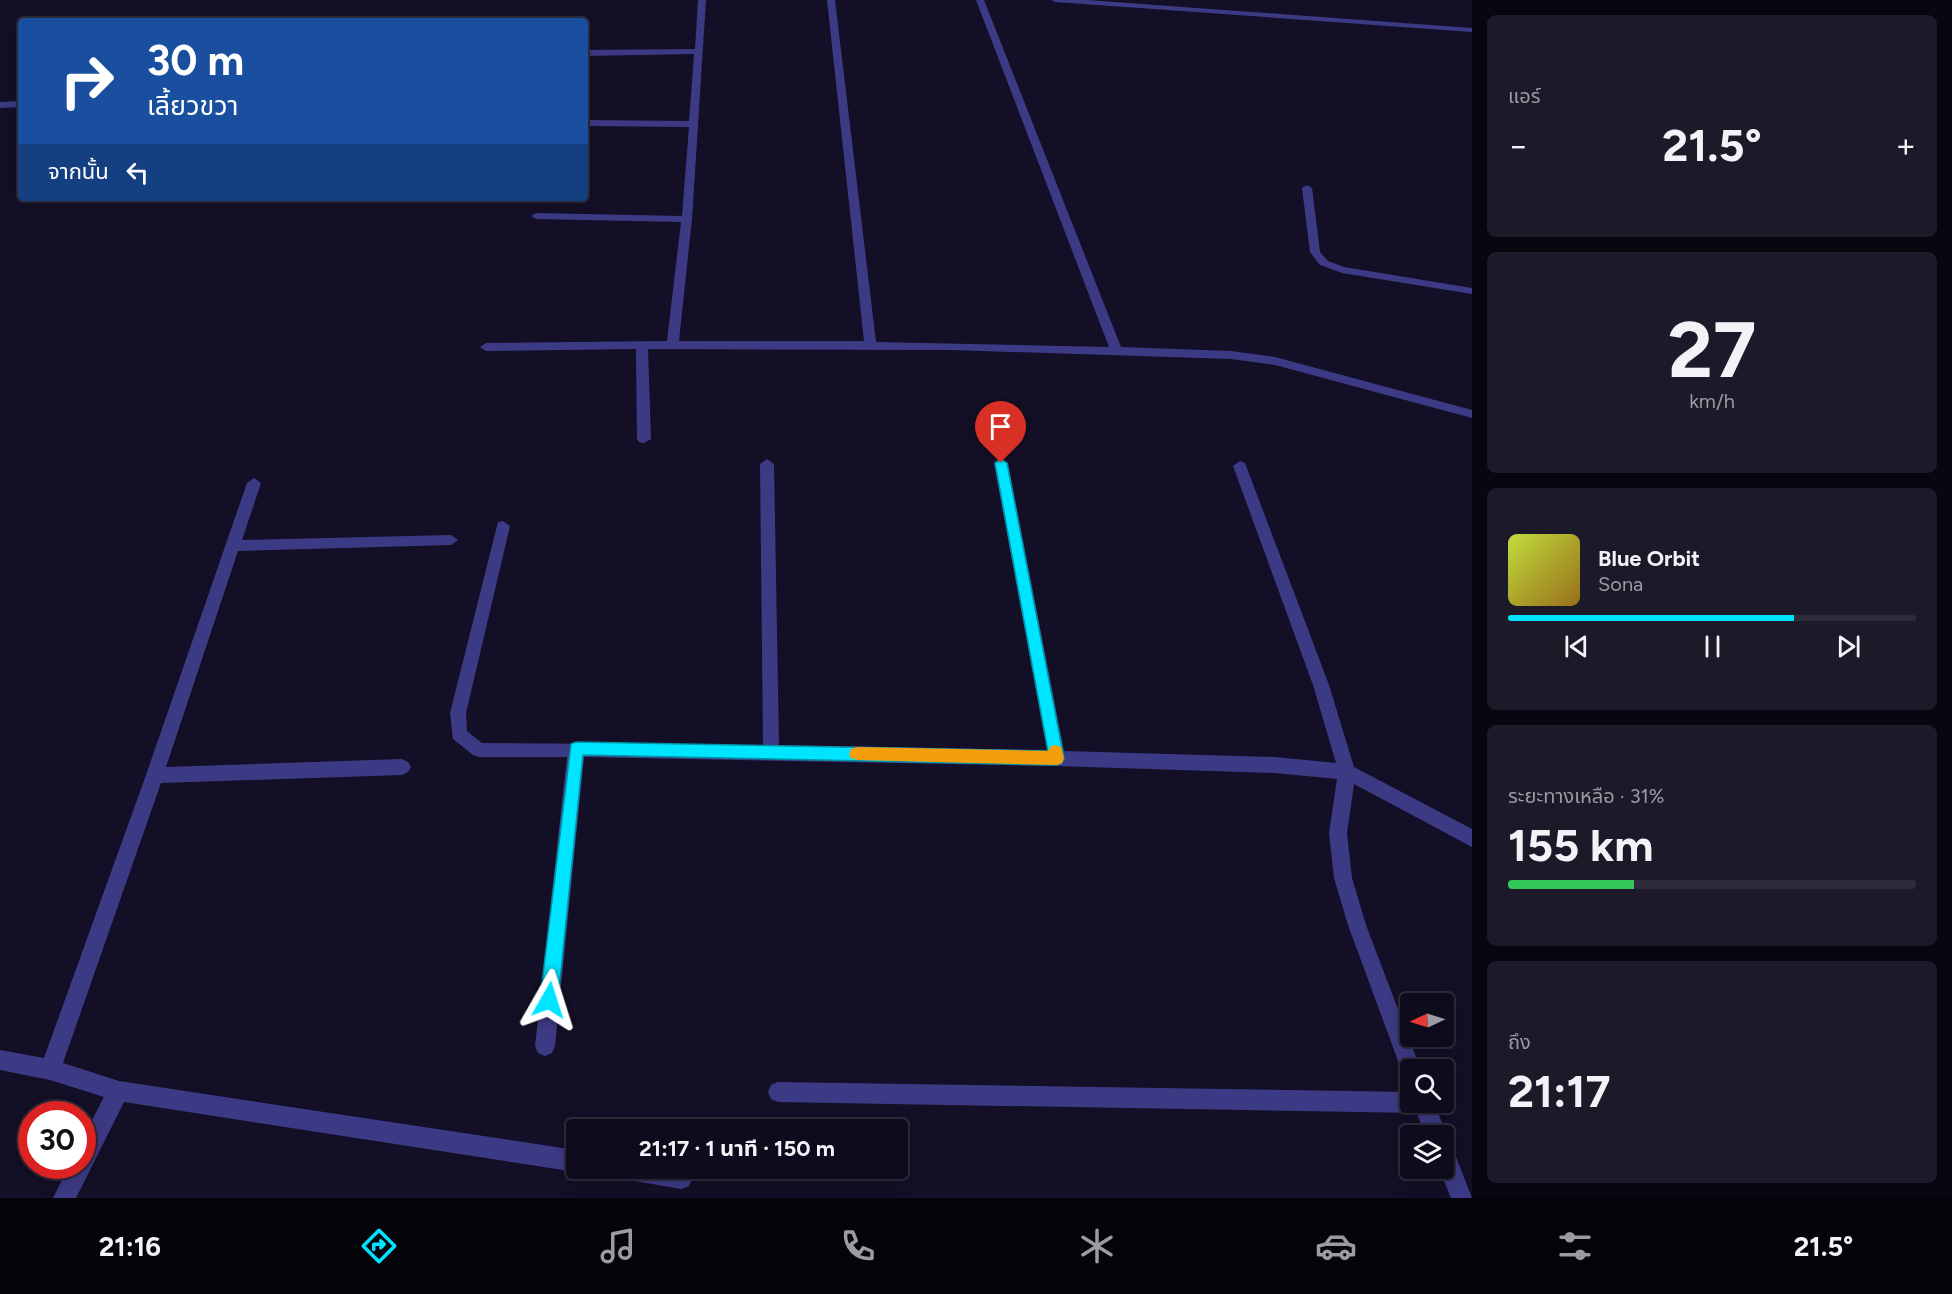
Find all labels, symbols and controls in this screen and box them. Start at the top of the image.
text: 30 m [147,35,244,86]
icon: right [48,42,126,120]
text: แอร์ [1508,84,1540,108]
text: เลี้ยวขวา [147,89,238,122]
text: 21.5° [1662,118,1762,172]
text: − [1508,126,1529,165]
text: + [1895,126,1916,165]
icon: left [121,156,154,189]
text: จากนั้น [48,158,109,185]
text: 27 [1668,303,1756,397]
text: km/h [1689,389,1735,413]
pin [975,401,1026,463]
icon: arrive [984,410,1017,443]
text: Blue Orbit [1598,545,1700,572]
text: Sona [1598,572,1643,596]
icon: previous [1560,630,1593,663]
icon: pause [1696,630,1729,663]
icon: next [1832,630,1865,663]
text: ระยะทางเหลือ · 31% [1508,784,1665,808]
text: 155 km [1508,818,1653,872]
position arrow [517,968,581,1032]
north arrow [1400,993,1454,1047]
map controls [1400,993,1454,1179]
text: ถึง [1508,1030,1531,1054]
button: search [1400,1059,1454,1113]
text: 21:17 [1508,1064,1611,1118]
speed limit sign: 30 [18,1101,96,1179]
button: layers [1400,1125,1454,1179]
text: 21:17 · 1 นาที · 150 m [639,1135,835,1162]
icon: directions [358,1225,400,1267]
icon: music [597,1225,639,1267]
icon: phone [837,1225,879,1267]
icon: climate [1076,1225,1118,1267]
icon: car [1315,1225,1357,1267]
icon: filters [1554,1225,1596,1267]
text: 21:16 [99,1230,161,1263]
text: 21.5° [1794,1230,1853,1263]

